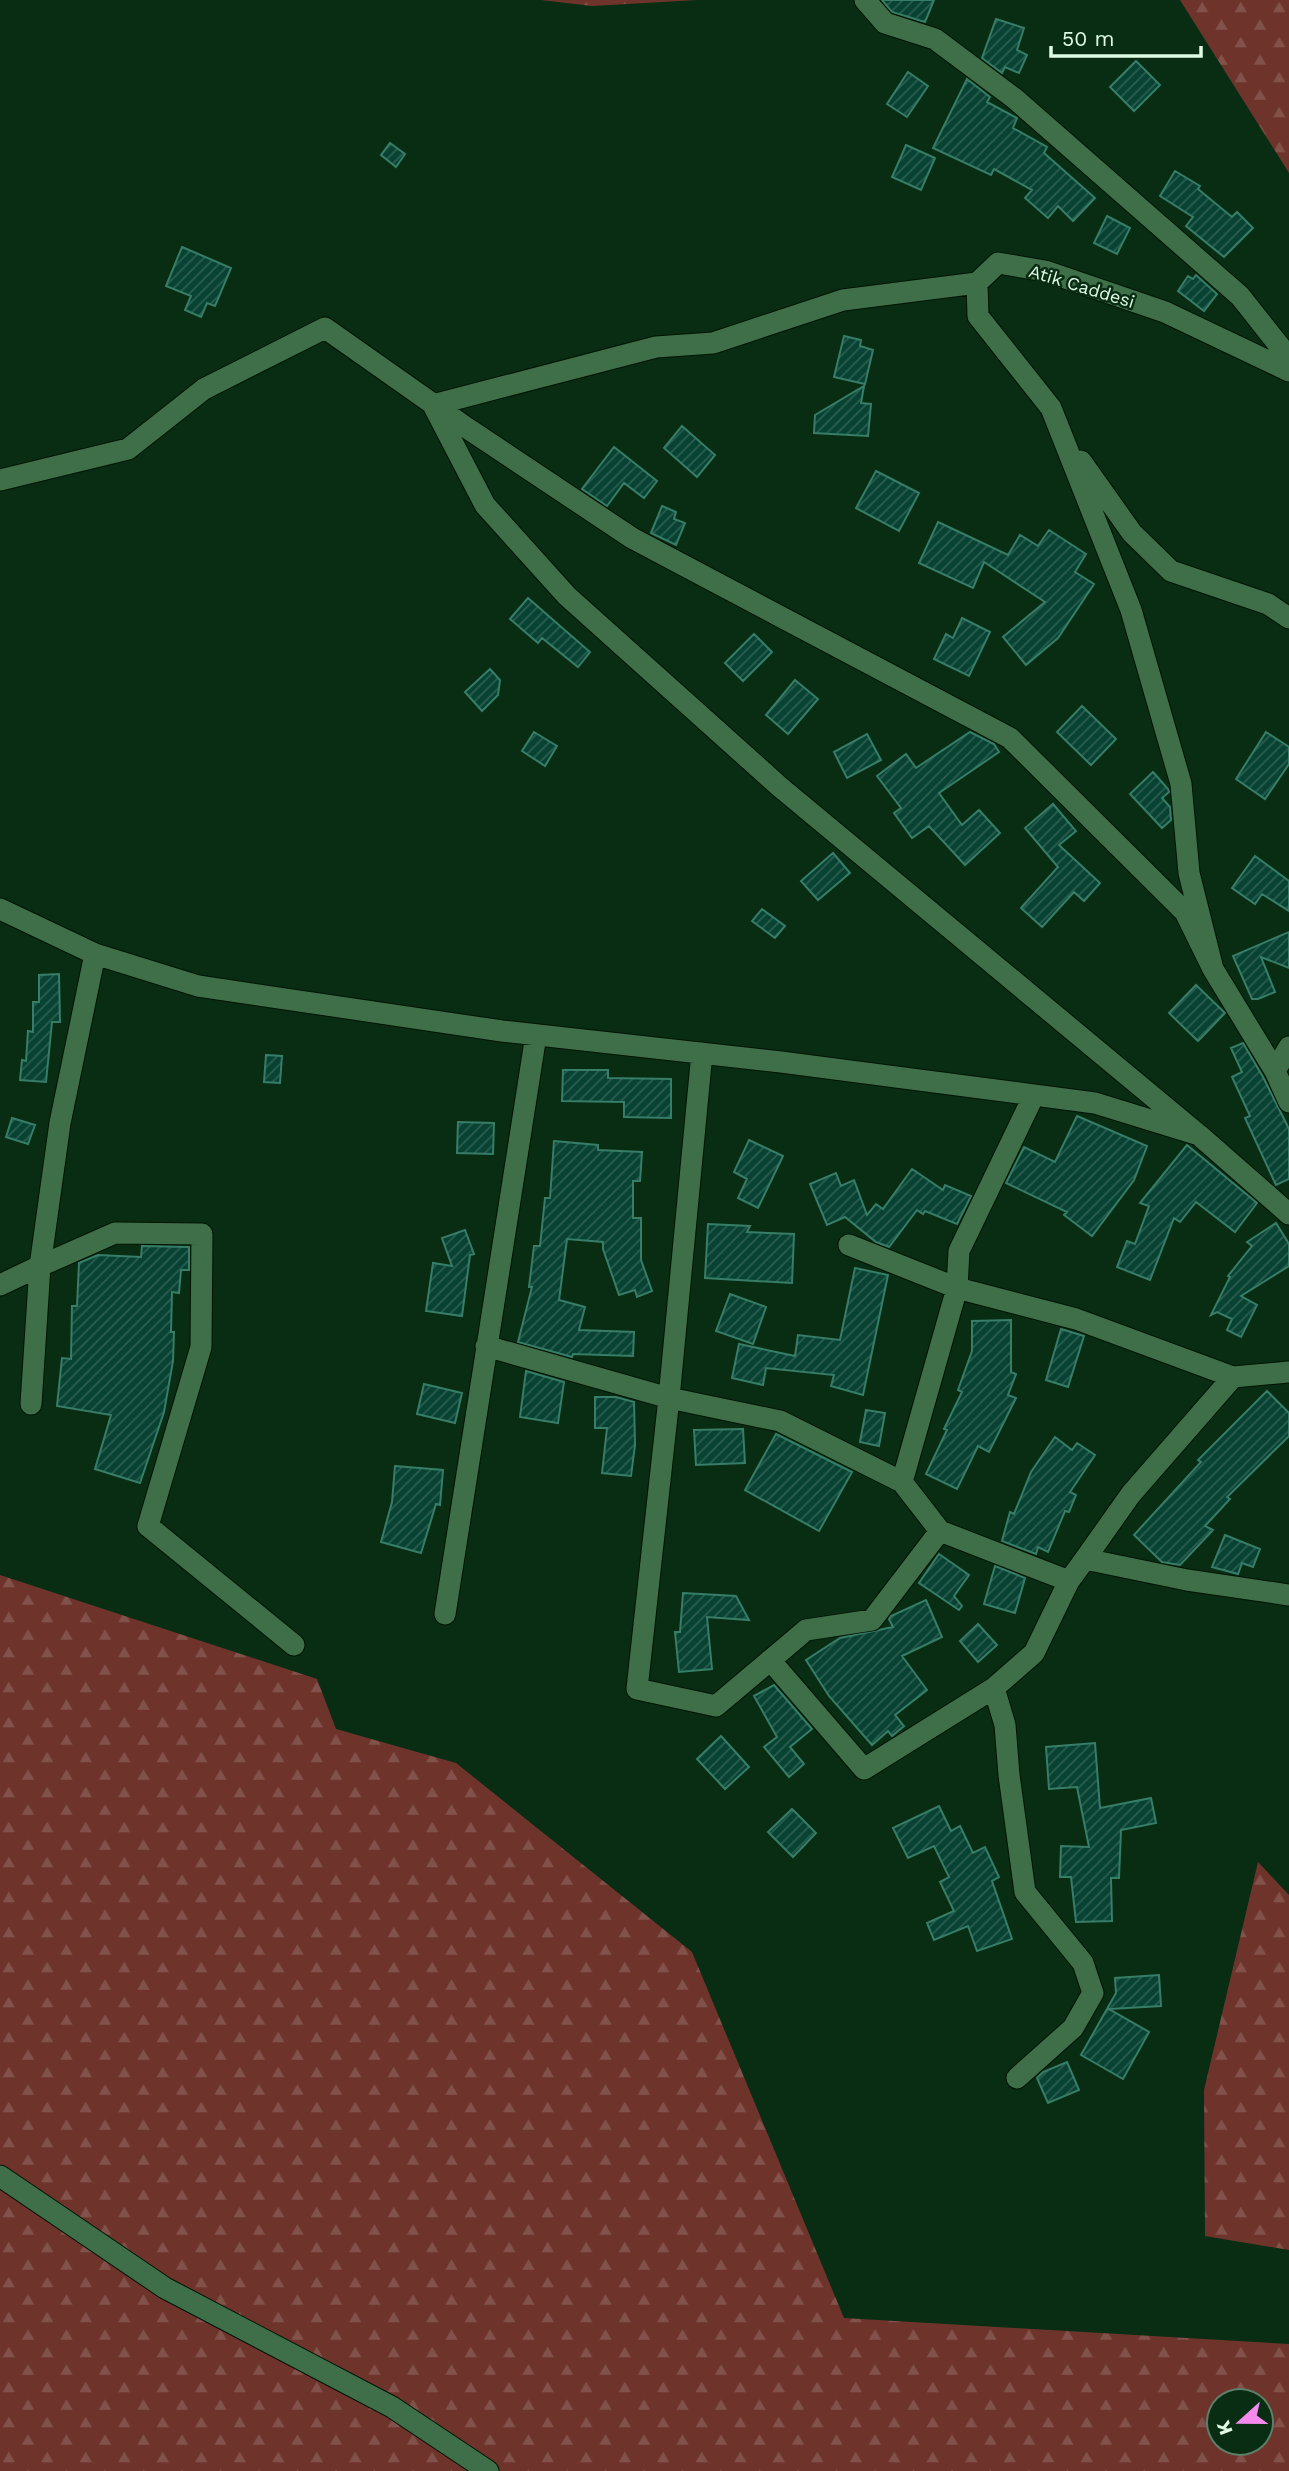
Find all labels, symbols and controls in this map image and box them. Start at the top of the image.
scale bar [1051,14,1202,58]
text: 50 m [1062,26,1114,51]
street label: Atik Caddesi [1027,260,1137,312]
north arrow [1205,2387,1275,2457]
text: K [1211,2418,1238,2438]

